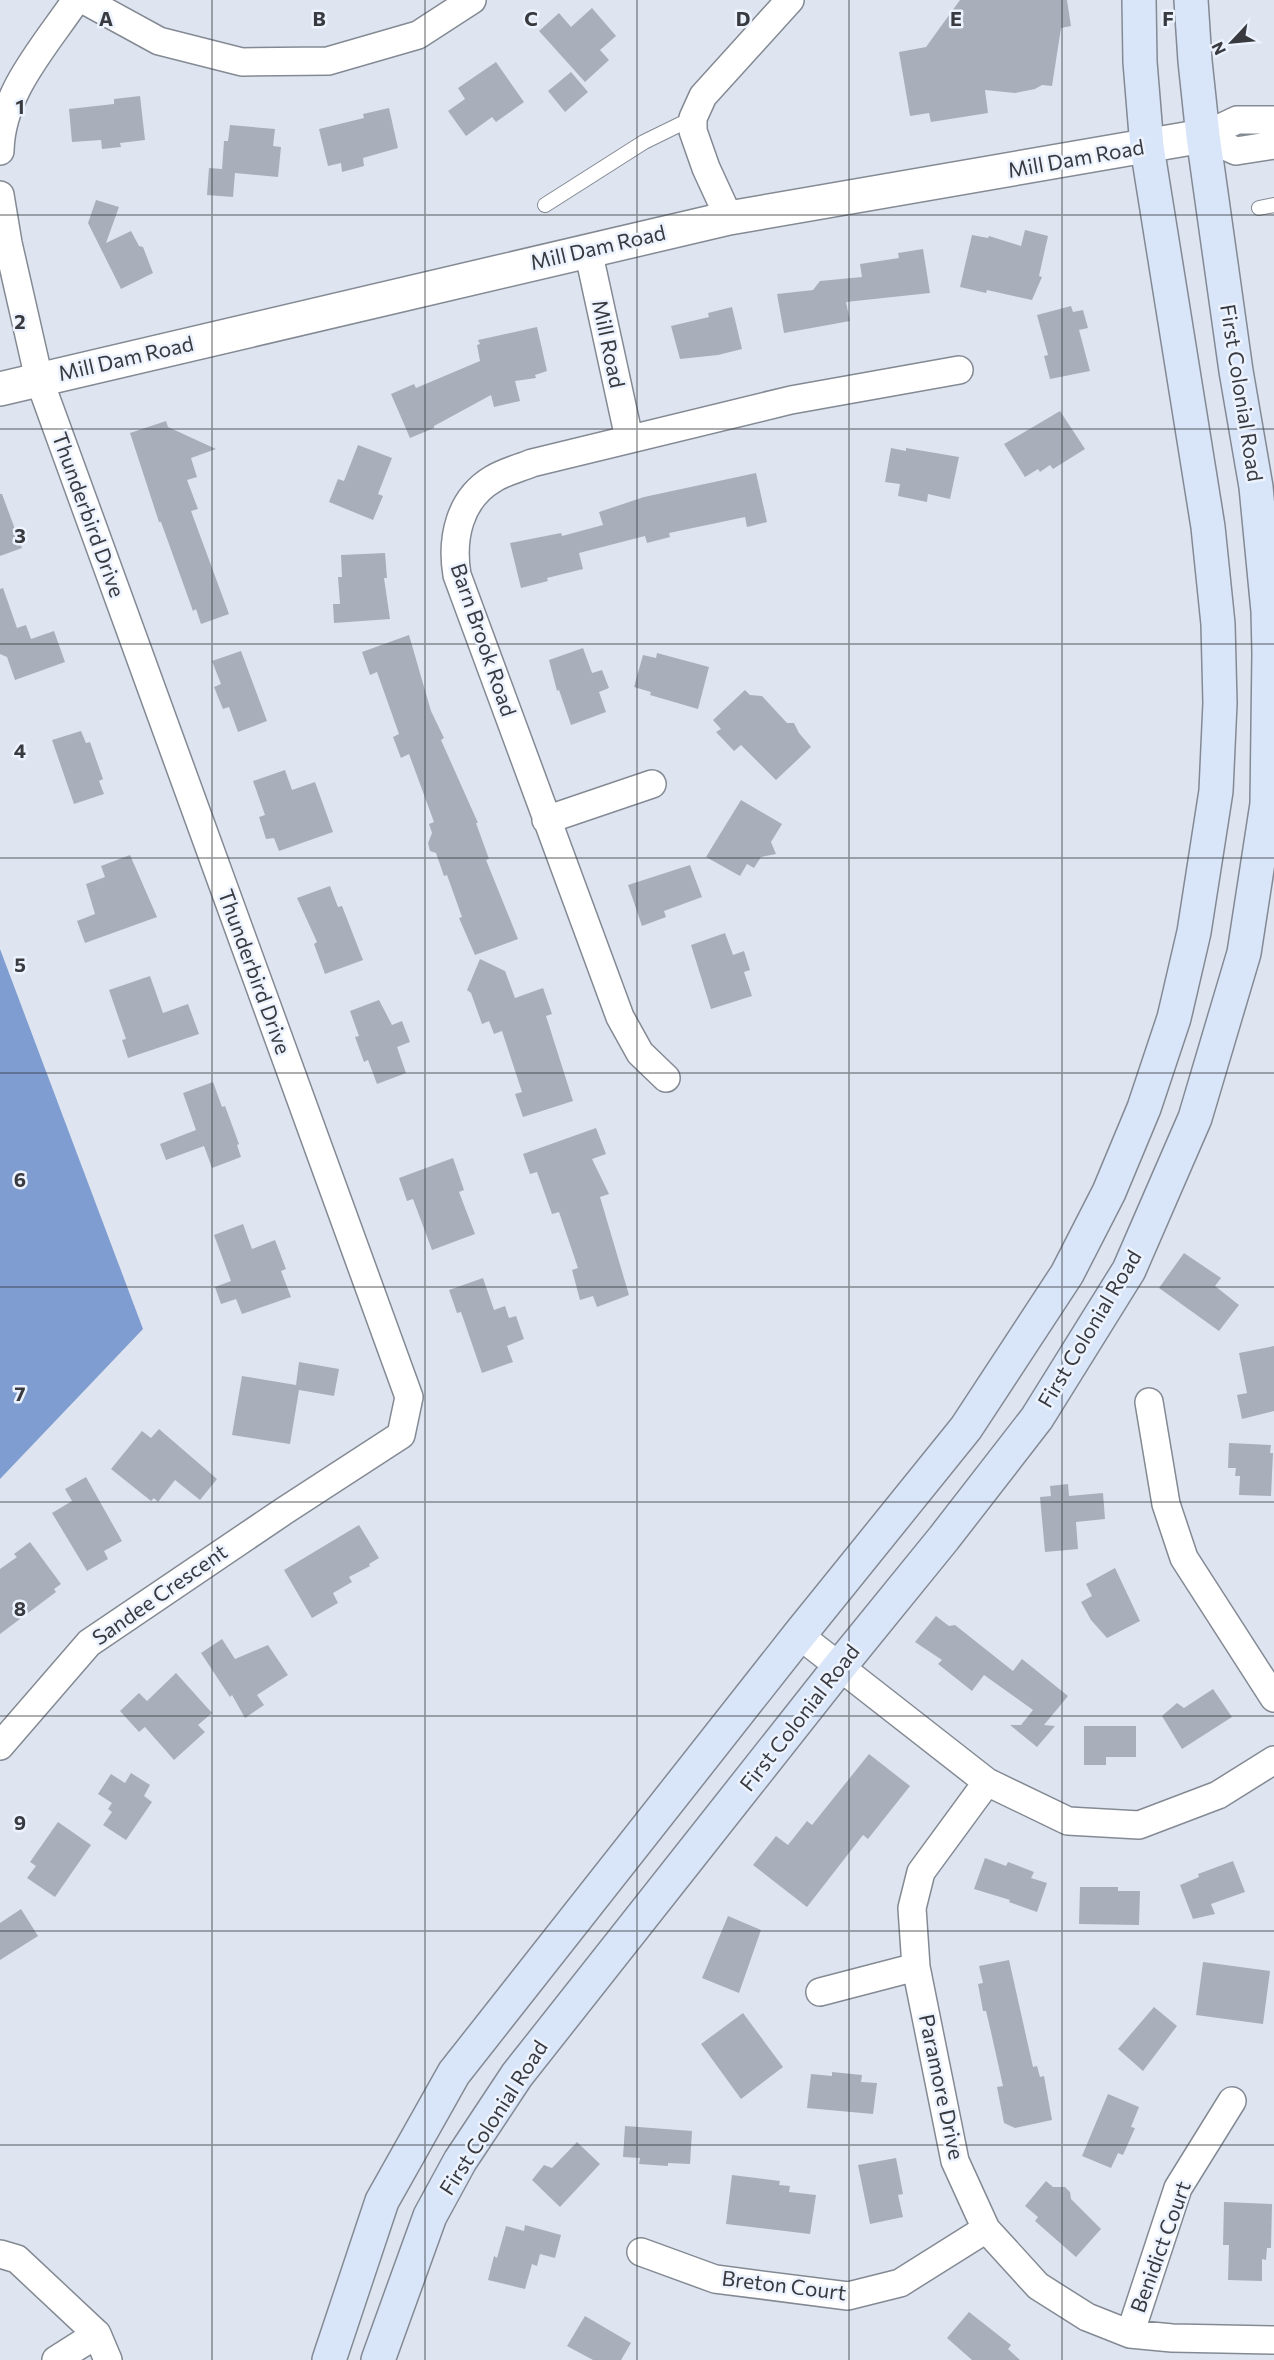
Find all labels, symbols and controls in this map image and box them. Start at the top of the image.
text: A [99,6,113,30]
text: B [312,6,326,30]
text: C [524,6,538,30]
text: D [736,6,750,30]
text: E [950,6,962,30]
text: F [1162,6,1174,30]
north arrow [1202,12,1262,72]
text: N [1207,39,1229,58]
text: 1 [15,94,25,118]
street label: Mill Dam Road [1006,133,1146,182]
street label: Mill Dam Road [528,219,668,274]
street label: Mill Road [588,297,631,390]
street label: First Colonial Road [1216,302,1269,483]
text: 2 [14,309,26,333]
street label: Mill Dam Road [56,330,196,385]
street label: Thunderbird Drive [48,429,131,600]
text: 3 [14,523,26,547]
street label: Barn Brook Road [447,560,522,719]
text: 4 [14,738,26,762]
street label: Thunderbird Drive [214,886,297,1057]
text: 5 [14,952,26,976]
text: 6 [14,1167,26,1191]
street label: First Colonial Road [1032,1245,1146,1411]
text: 7 [15,1381,26,1405]
street label: Sandee Crescent [87,1538,231,1650]
text: 8 [14,1596,26,1620]
street label: First Colonial Road [734,1639,864,1795]
text: 9 [14,1810,26,1834]
street label: Paramore Drive [915,2012,970,2162]
street label: First Colonial Road [433,2035,552,2199]
street label: Benidict Court [1124,2177,1195,2316]
street label: Breton Court [721,2264,848,2305]

